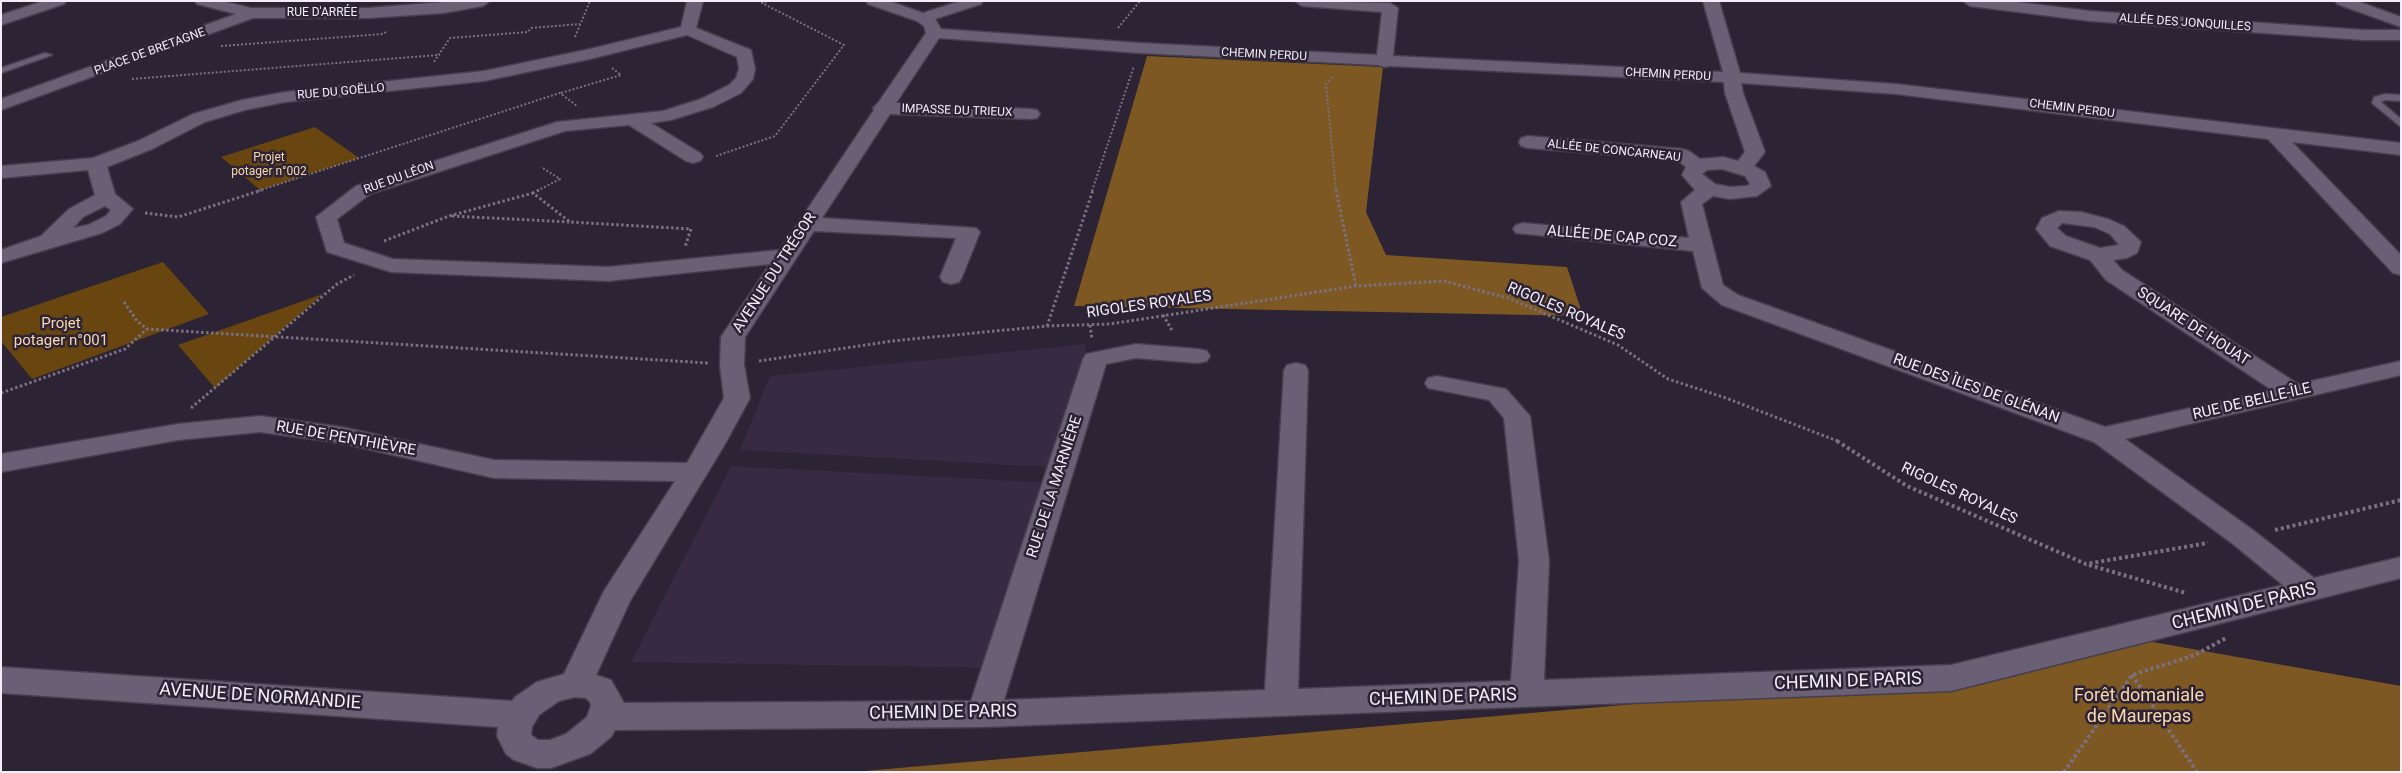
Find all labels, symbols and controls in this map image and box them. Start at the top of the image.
street label: RUE D'ARRÉE [287,6,357,20]
street label: ALLÉE DES JONQUILLES [2119,11,2251,35]
street label: PLACE DE BRETAGNE [93,25,207,79]
street label: CHEMIN PERDU [1221,46,1307,64]
street label: CHEMIN PERDU [1625,66,1711,84]
street label: RUE DU GOËLLO [297,81,385,103]
street label: CHEMIN PERDU [2028,97,2116,121]
street label: IMPASSE DU TRIEUX [901,102,1013,120]
street label: ALLÉE DE CONCARNEAU [1547,137,1681,165]
park label: Projet potager n°002 [231,151,307,179]
street label: RUE DU LÉON [362,159,436,197]
street label: AVENUE DU TRÉGOR [729,210,821,336]
street label: ALLÉE DE CAP COZ [1546,222,1678,252]
street label: RIGOLES ROYALES [1505,279,1627,345]
street label: SQUARE DE HOUAT [2133,284,2253,370]
street label: RIGOLES ROYALES [1085,287,1213,323]
park label: Projet potager n°001 [14,315,108,350]
street label: RUE DES ÎLES DE GLÉNAN [1890,350,2062,428]
street label: RUE DE BELLE-ÎLE [2191,380,2313,424]
street label: RUE DE LA MARNIÈRE [1024,414,1086,560]
street label: RUE DE PENTHIÈVRE [275,418,417,460]
street label: RIGOLES ROYALES [1898,459,2020,529]
street label: CHEMIN DE PARIS [2170,579,2318,635]
street label: CHEMIN DE PARIS [1774,669,1922,695]
street label: AVENUE DE NORMANDIE [158,679,362,715]
street label: CHEMIN DE PARIS [1369,685,1517,711]
park label: Forêt domaniale de Maurepas [2074,685,2204,728]
street label: CHEMIN DE PARIS [869,701,1017,725]

